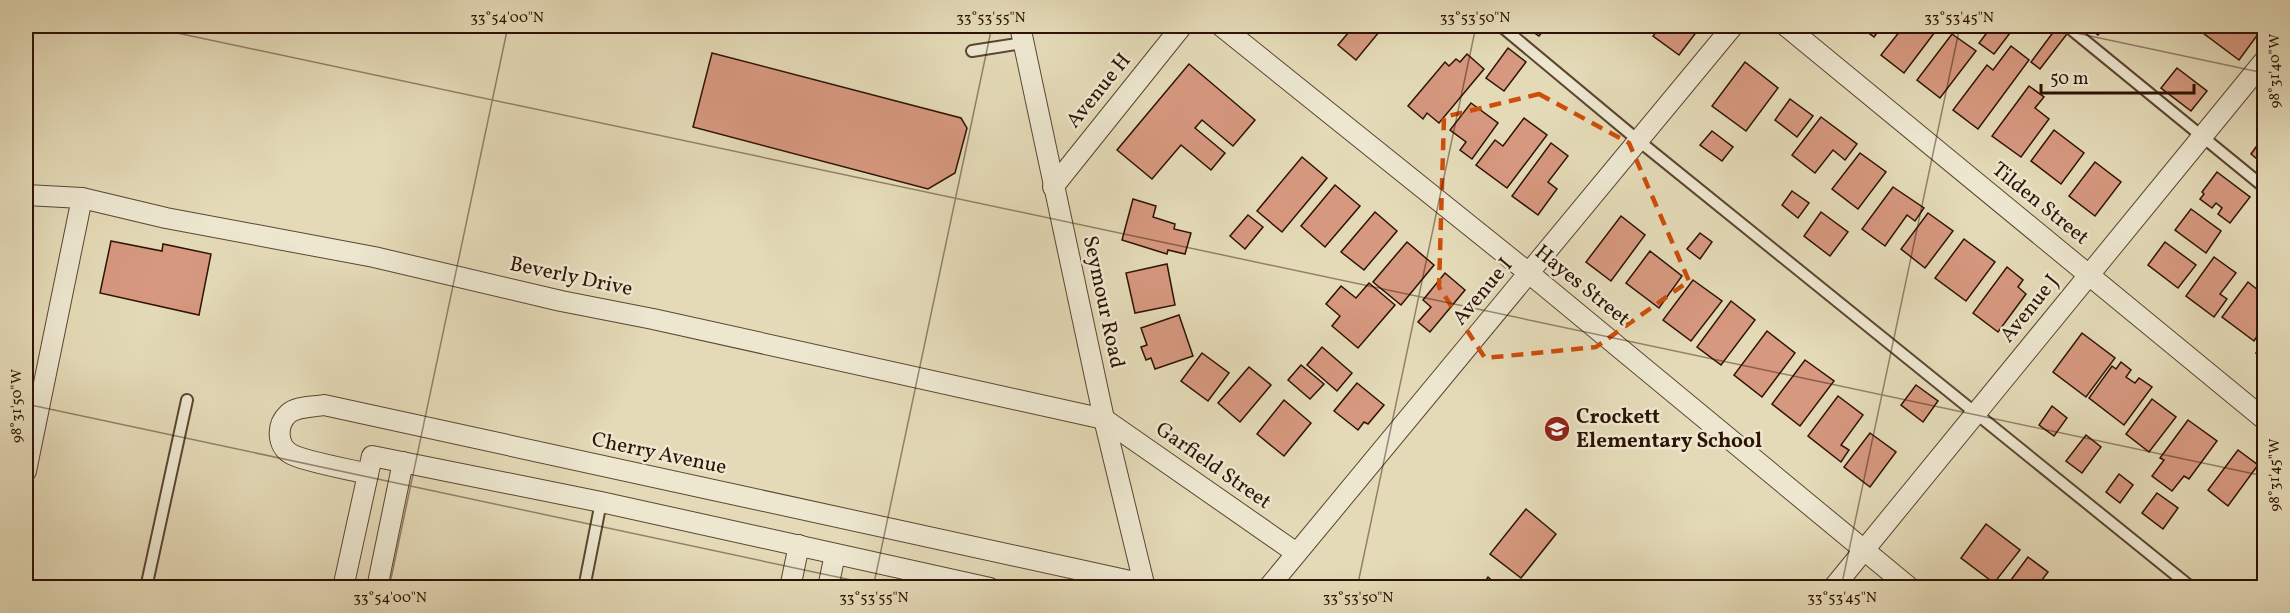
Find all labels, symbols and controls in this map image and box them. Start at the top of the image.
text: 33°54'00"N [470,8,544,29]
text: 33°53'55"N [956,8,1026,29]
text: 33°53'50"N [1440,8,1510,29]
text: 33°53'45"N [1924,8,1994,29]
text: 98°31'40"W [2265,34,2286,108]
street label: Avenue H [1060,47,1138,135]
scale bar [2041,57,2194,95]
text: 50 m [2050,67,2089,92]
street label: Tilden Street [1985,156,2095,252]
street label: Seymour Road [1075,233,1131,371]
street label: Hayes Street [1528,239,1636,333]
street label: Beverly Drive [507,250,635,304]
street label: Avenue I [1446,252,1520,332]
street label: Avenue J [1994,269,2066,349]
text: 98°31'50"W [7,369,28,443]
place label: Crockett Elementary School [1576,403,1762,456]
school or university icon: Crockett Elementary School [1542,414,1572,444]
street label: Garfield Street [1149,415,1277,517]
street label: Cherry Avenue [589,426,729,482]
text: 98°31'45"W [2265,439,2286,511]
text: 33°54'00"N [353,588,427,609]
text: 33°53'55"N [839,588,909,609]
text: 33°53'50"N [1323,588,1393,609]
text: 33°53'45"N [1807,588,1877,609]

